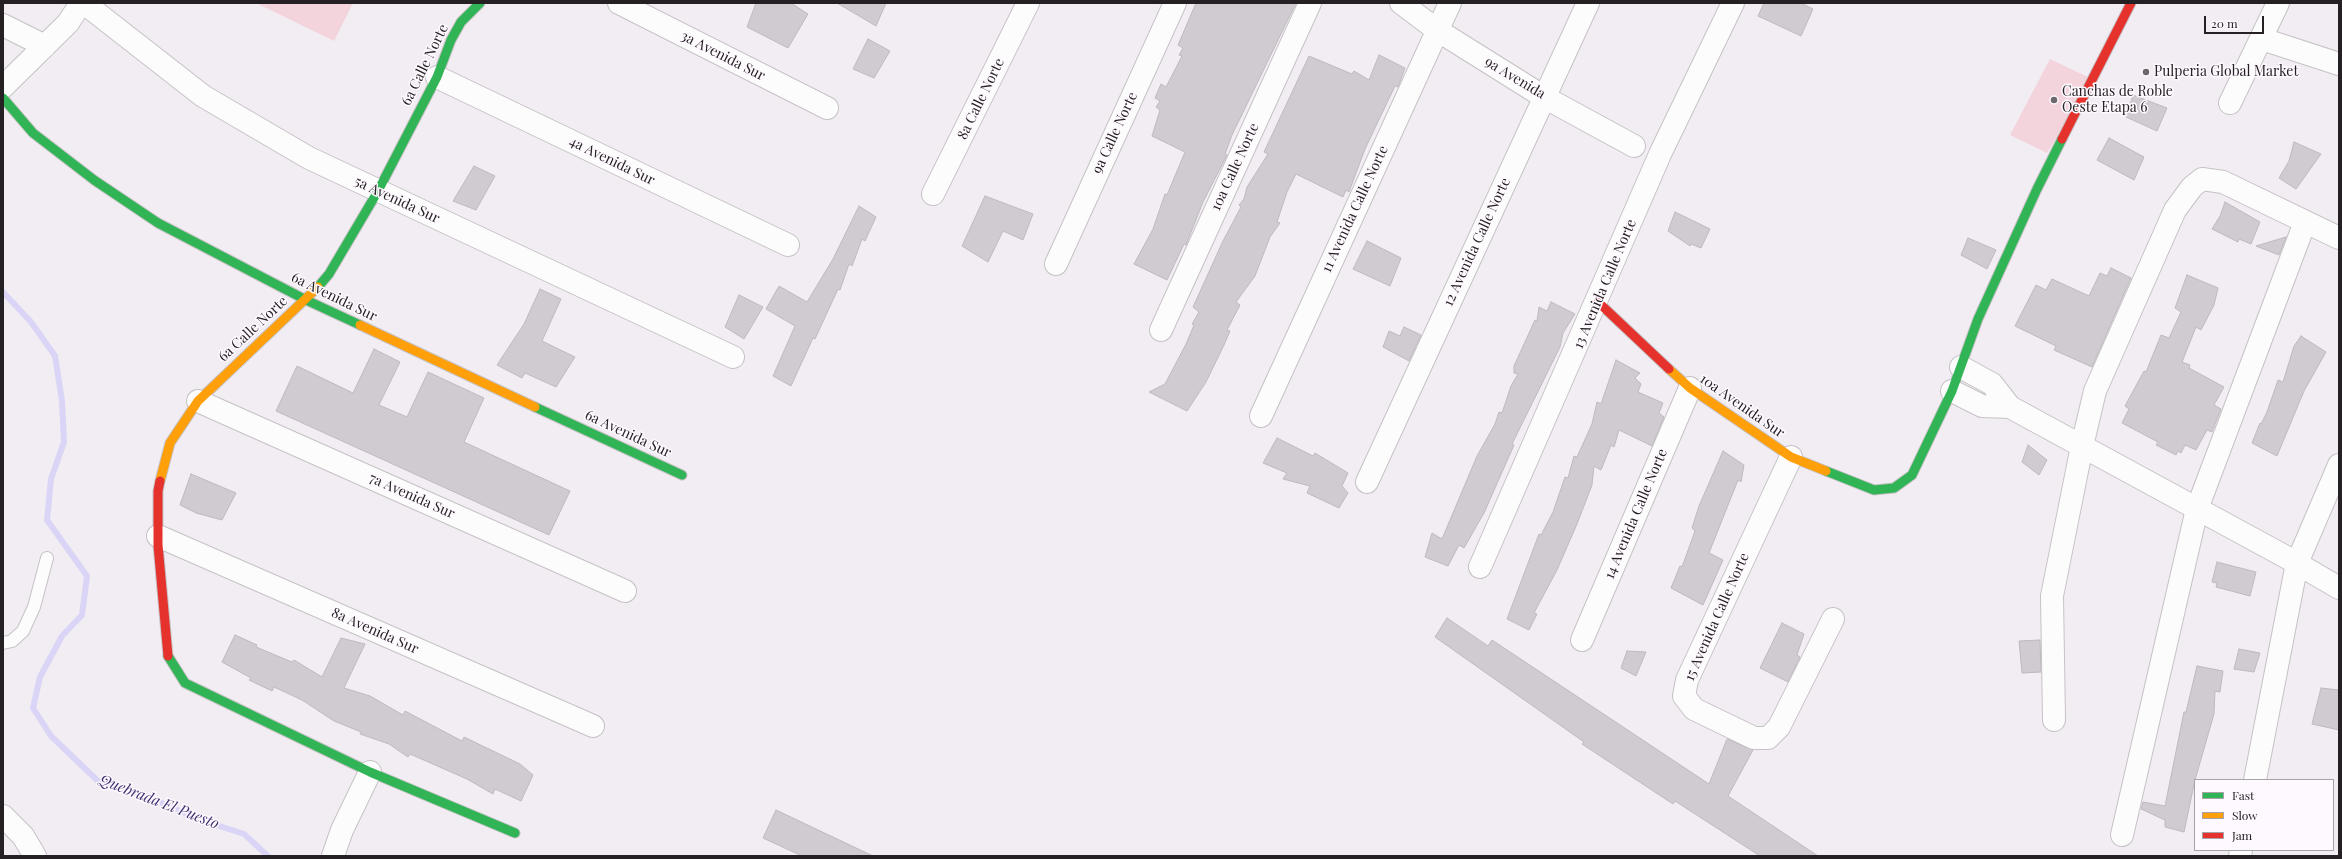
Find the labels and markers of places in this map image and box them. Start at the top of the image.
place label: Pulperia Global Market [2154,64,2298,80]
marker: Pulperia Global Market [2141,67,2151,77]
place label: Canchas de Roble Oeste Etapa 6 [2062,84,2173,116]
marker: Canchas de Roble Oeste Etapa 6 [2049,95,2059,105]

